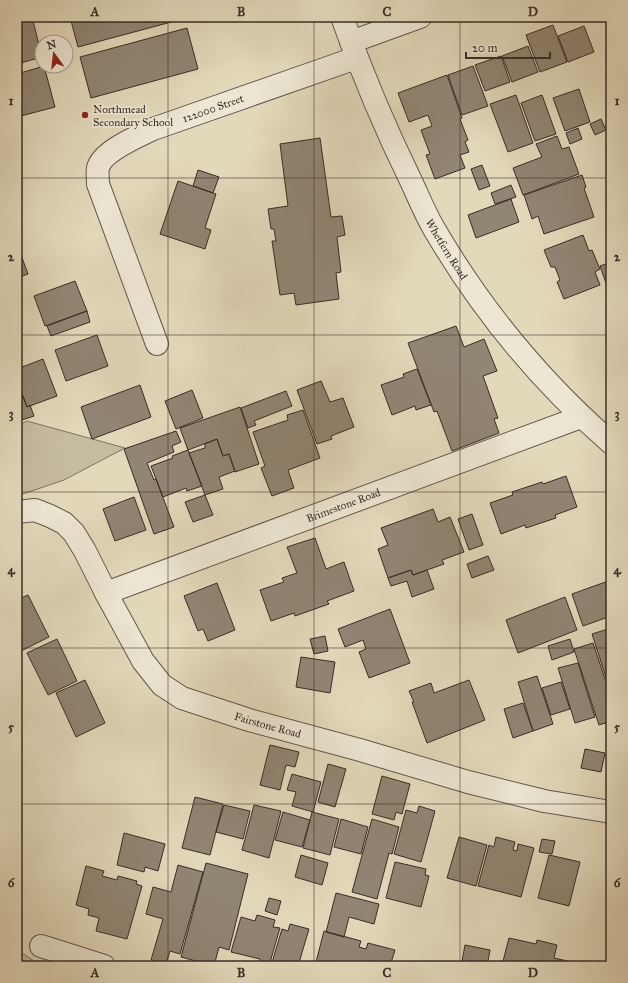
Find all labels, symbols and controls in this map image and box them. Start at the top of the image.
text: A [90,4,100,20]
text: B [237,4,246,20]
text: C [383,4,392,20]
text: D [528,4,538,20]
north arrow [34,34,74,74]
scale bar [466,34,550,60]
text: N [45,37,58,52]
text: 20 m [472,41,498,55]
street label: 122000 Street [181,92,246,125]
text: 1 [8,93,14,109]
text: 1 [614,93,620,109]
place label: Northmead Secondary School [93,103,173,129]
marker: Northmead Secondary School [80,110,90,120]
street label: Whetfern Road [423,217,470,283]
text: 2 [8,249,15,265]
text: 2 [614,249,621,265]
text: 3 [8,406,14,422]
text: 3 [614,406,620,422]
street label: Brimestone Road [304,486,383,525]
text: 4 [7,562,15,578]
text: 4 [613,562,621,578]
street label: Fairstone Road [233,710,303,741]
text: 5 [8,719,15,735]
text: 5 [614,719,621,735]
text: 6 [8,875,16,891]
text: 6 [614,875,622,891]
text: A [90,965,100,981]
text: B [237,965,246,981]
text: C [383,965,392,981]
text: D [528,965,538,981]

